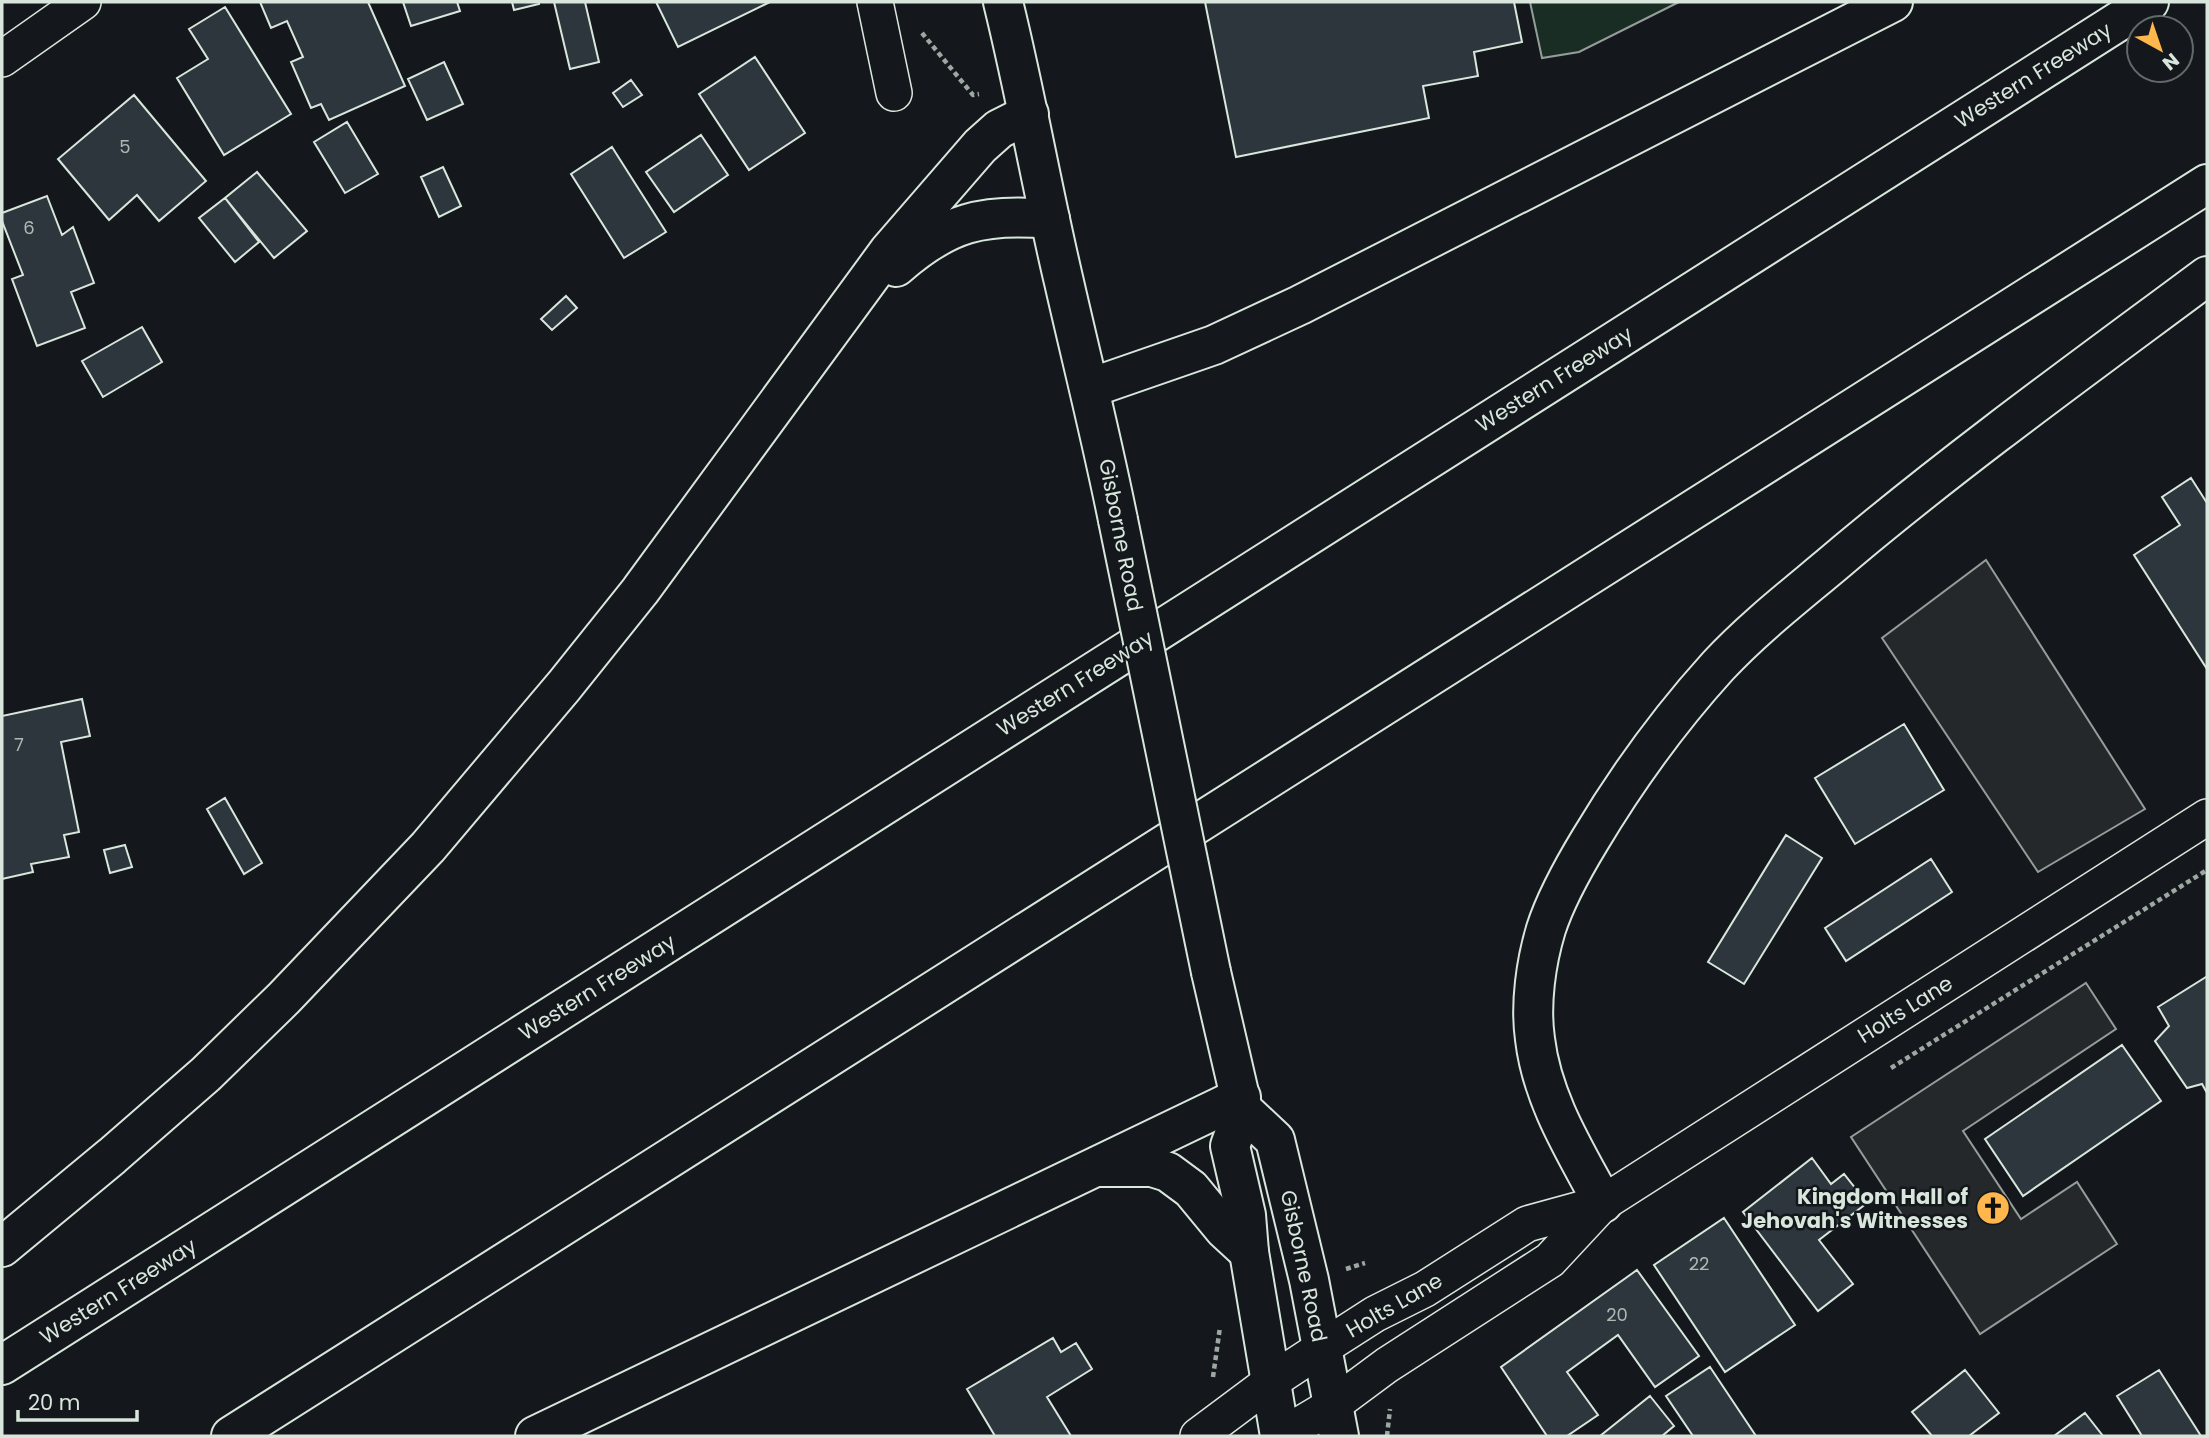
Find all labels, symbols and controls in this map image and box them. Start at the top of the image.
north arrow [2125,14,2195,84]
street label: Western Freeway [1949,15,2117,135]
text: N [2156,47,2185,77]
house number: 5 [119,134,131,159]
house number: 6 [23,215,35,240]
street label: Western Freeway [1470,319,1638,439]
street label: Gisborne Road [1092,456,1150,614]
street label: Western Freeway [991,623,1159,743]
house number: 7 [14,732,24,757]
street label: Western Freeway [513,927,681,1047]
street label: Holts Lane [1852,968,1958,1050]
place label: Kingdom Hall of Jehovah's Witnesses [1741,1182,1968,1235]
street label: Gisborne Road [1274,1187,1334,1345]
church icon: Kingdom Hall of Jehovah's Witnesses [1974,1189,2012,1227]
street label: Western Freeway [34,1231,202,1351]
house number: 22 [1689,1251,1709,1276]
street label: Holts Lane [1340,1266,1448,1344]
house number: 20 [1606,1302,1628,1327]
scale bar [18,1378,136,1422]
text: 20 m [28,1388,81,1417]

